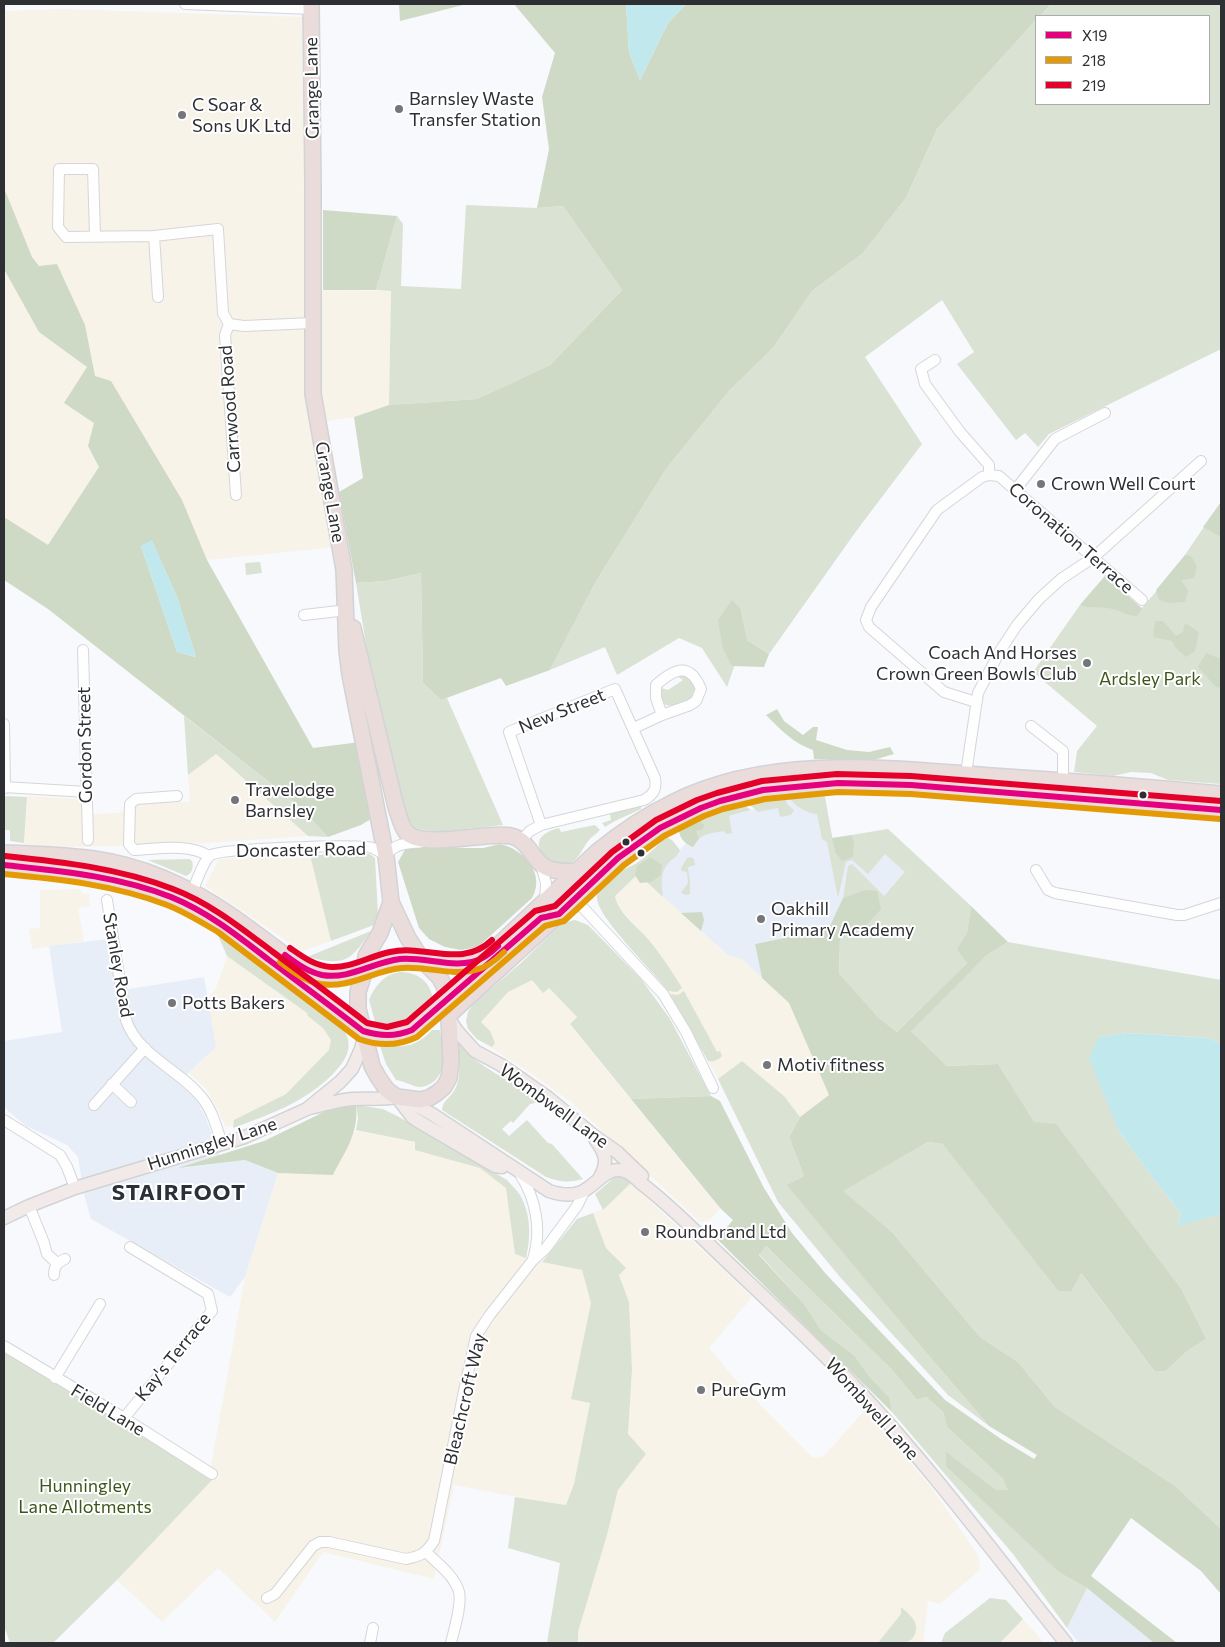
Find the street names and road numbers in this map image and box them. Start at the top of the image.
street label: Grange Lane [300,37,324,139]
street label: Carrwood Road [215,345,245,473]
street label: Grange Lane [311,440,349,544]
street label: Coronation Terrace [1004,478,1138,598]
street label: New Street [516,684,608,738]
street label: Gordon Street [73,687,97,803]
street label: Doncaster Road [236,838,366,862]
street label: Stanley Road [98,911,138,1019]
street label: Wombwell Lane [495,1059,613,1153]
street label: Hunningley Lane [144,1113,280,1175]
street label: Kay's Terrace [131,1308,215,1406]
street label: Bleachcroft Way [439,1331,491,1467]
street label: Wombwell Lane [821,1354,923,1464]
street label: Field Lane [67,1380,149,1440]

